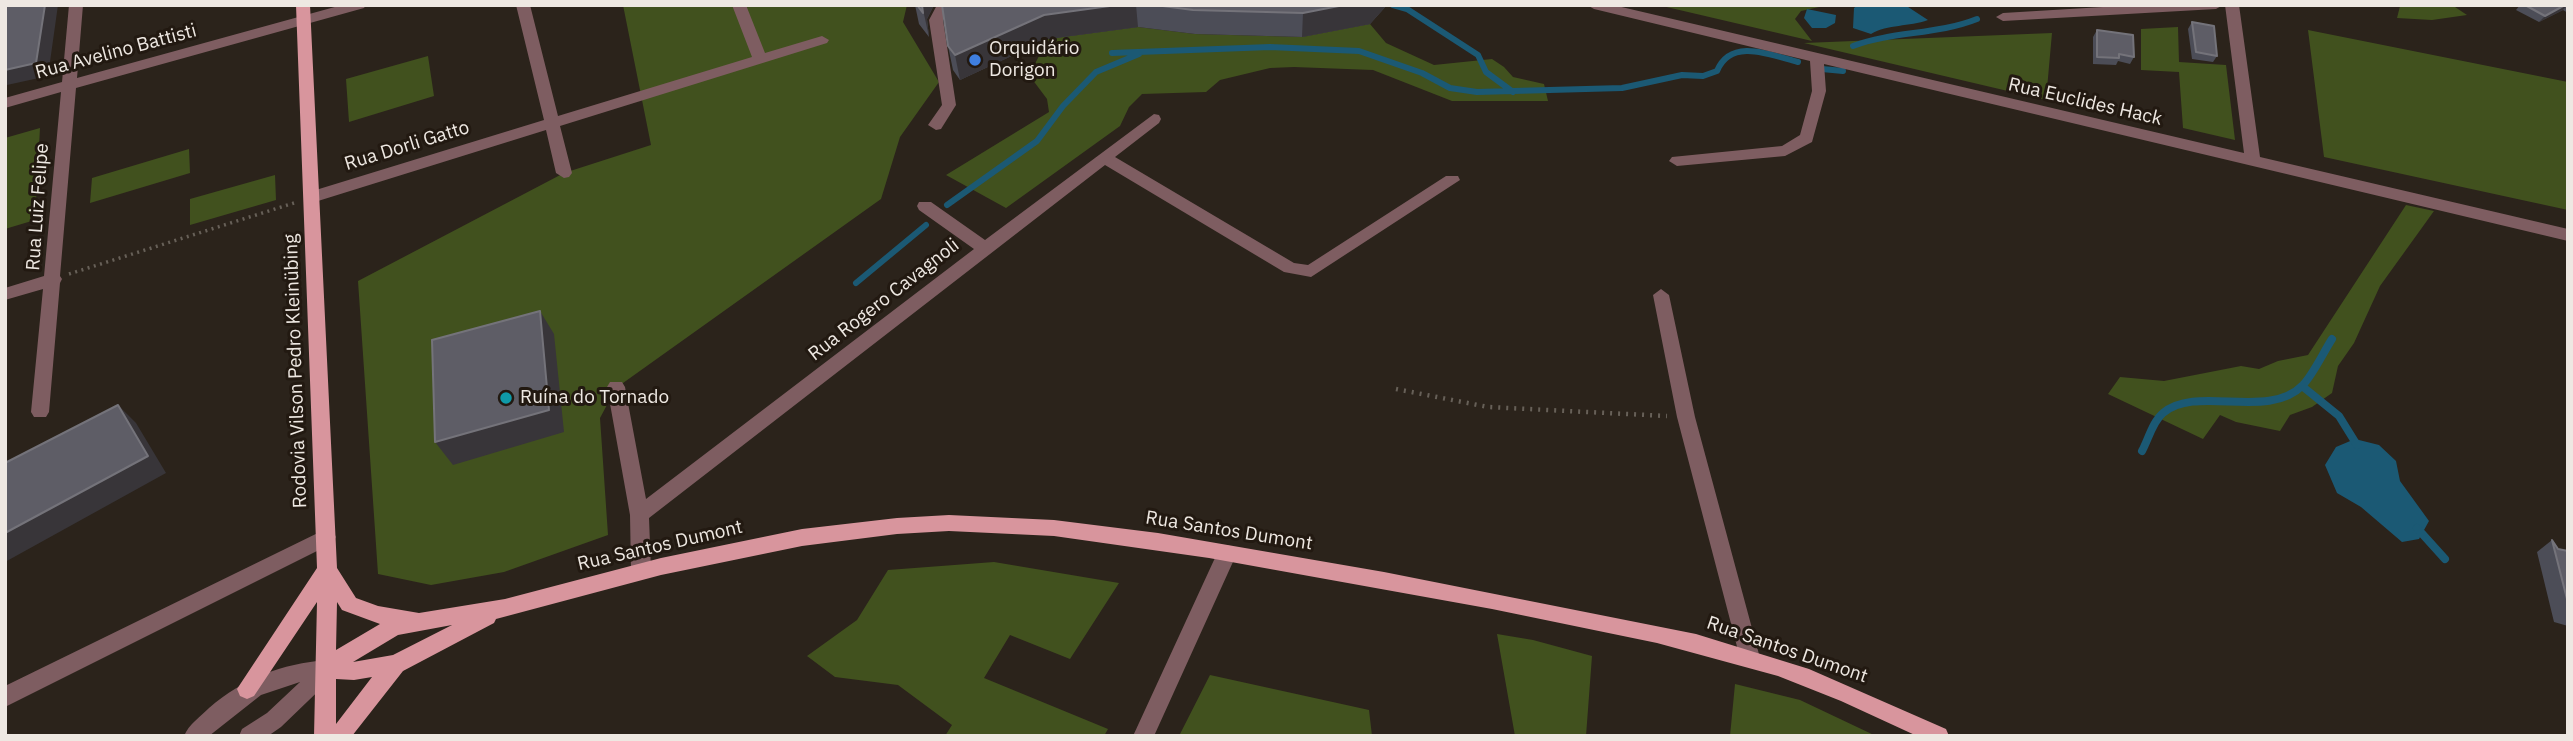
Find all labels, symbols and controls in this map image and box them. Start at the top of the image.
street label: Rua Avelino Battisti [33,20,199,84]
place label: Orquidário Dorigon [989,38,1079,82]
marker: Orquidário Dorigon [967,52,983,68]
street label: Rua Euclides Hack [2006,73,2164,131]
street label: Rua Dorli Gatto [342,116,472,176]
street label: Rua Luiz Felipe [22,143,54,271]
street label: Rodovia Vilson Pedro Kleinübing [280,233,312,509]
street label: Rua Rogero Cavagnoli [804,234,964,366]
place label: Ruína do Tornado [520,387,669,409]
marker: Ruína do Tornado [498,390,514,406]
street label: Rua Santos Dumont [1144,507,1314,555]
street label: Rua Santos Dumont [575,516,745,576]
street label: Rua Santos Dumont [1704,612,1870,688]

